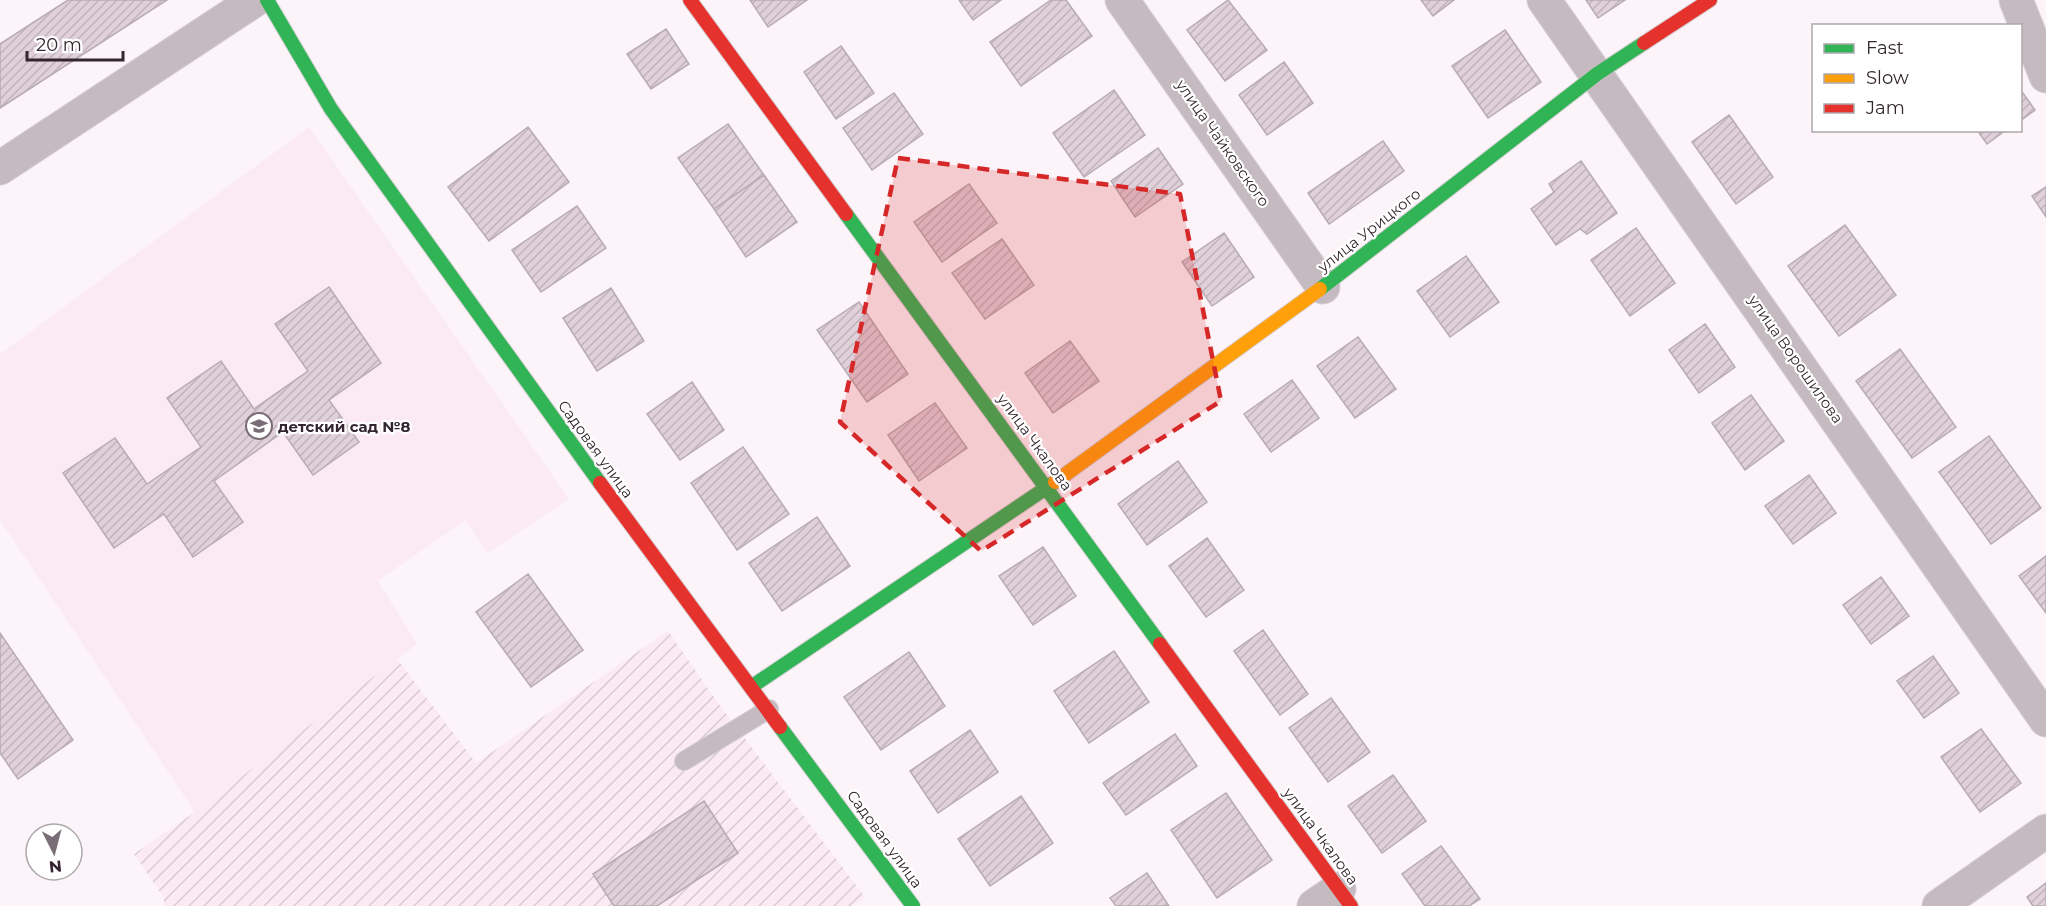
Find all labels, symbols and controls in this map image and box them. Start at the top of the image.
scale bar [27,24,123,62]
legend [1812,24,2022,132]
text: 20 m [36,34,82,56]
text: Fast [1866,37,1904,59]
text: Slow [1866,67,1909,89]
street label: улица Чайковского [1172,75,1274,210]
text: Jam [1865,97,1905,119]
street label: улица Урицкого [1313,184,1424,277]
street label: улица Ворошилова [1744,290,1848,427]
street label: улица Чкалова [993,389,1077,494]
street label: Садовая улица [554,396,638,502]
school or university icon: детский сад №8 [244,411,274,441]
place label: детский сад №8 [278,417,411,436]
street label: улица Чкалова [1279,783,1363,888]
street label: Садовая улица [843,786,927,892]
north arrow [24,822,84,882]
text: N [48,856,63,877]

